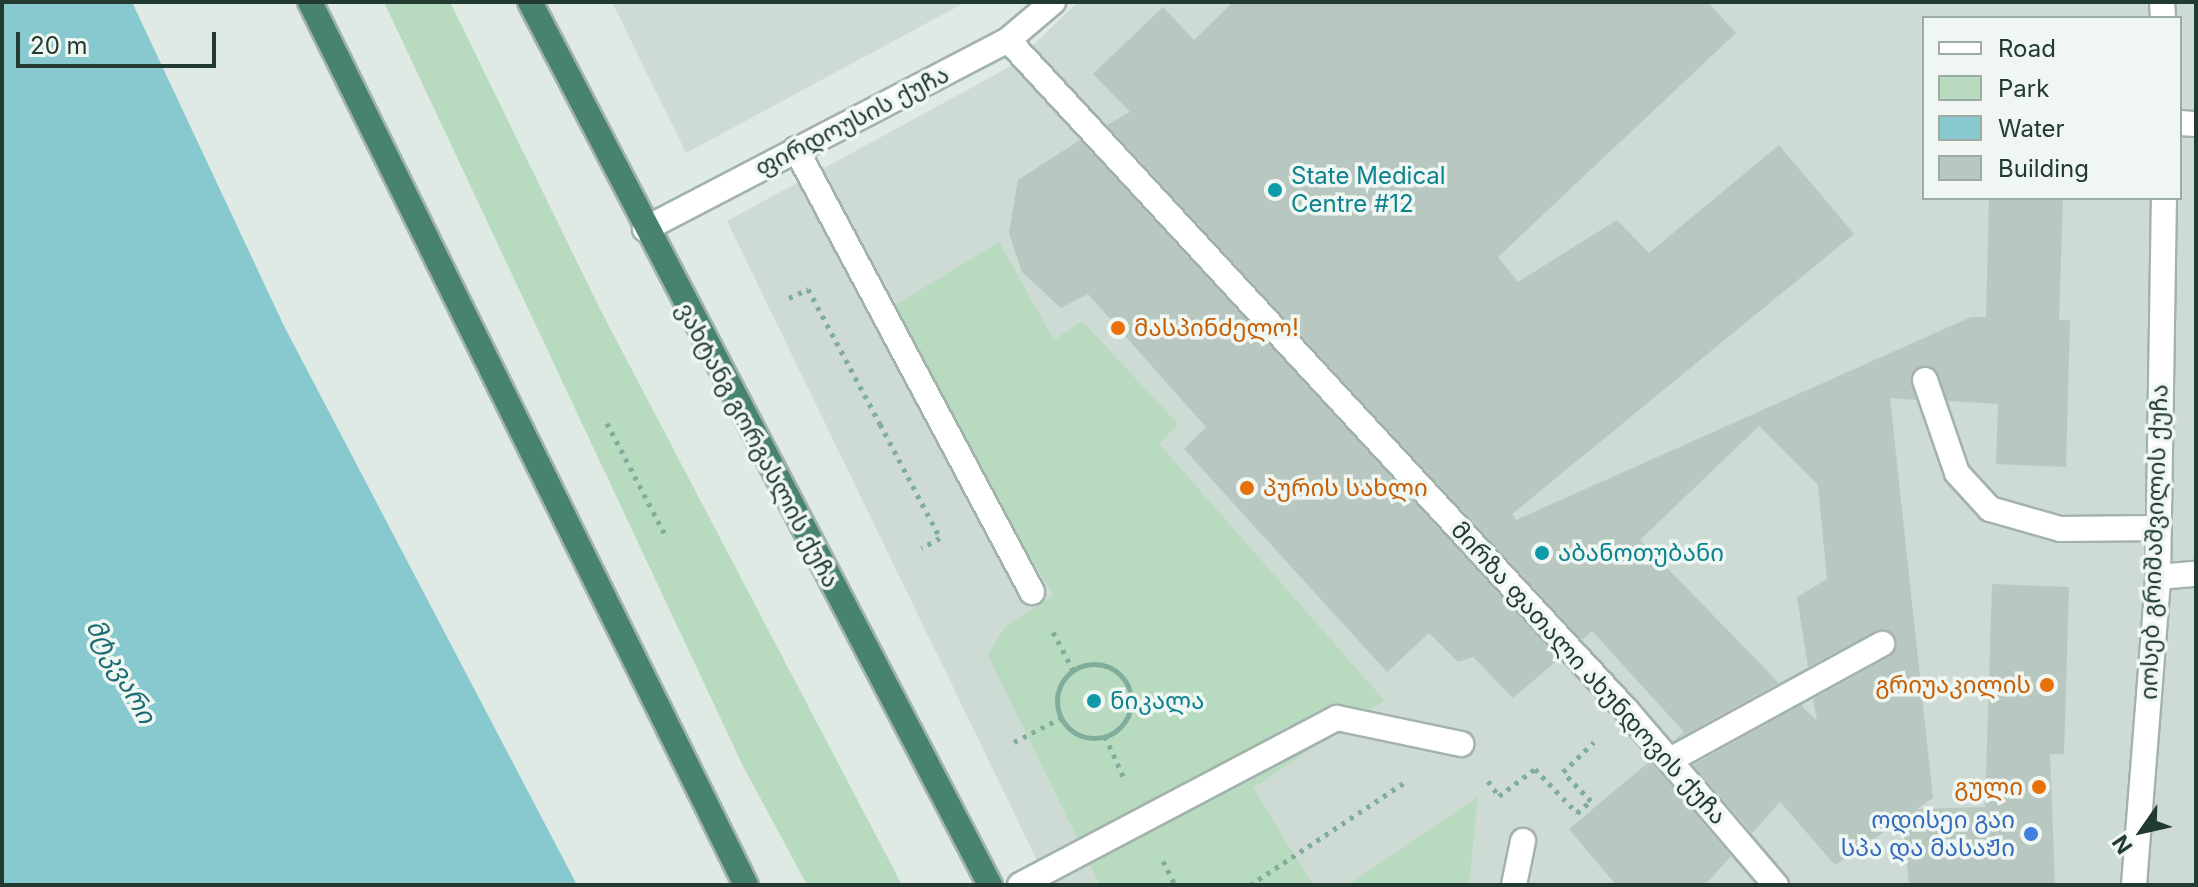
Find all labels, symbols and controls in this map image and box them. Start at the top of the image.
scale bar [20,16,220,66]
legend [1922,16,2182,200]
text: 20 m [30,31,88,60]
text: Road [1998,34,2056,63]
street label: ფირდოუსის ქუჩა [750,60,954,182]
text: Park [1998,74,2049,103]
text: Water [1998,114,2065,143]
text: Building [1998,154,2089,183]
place label: State Medical Centre #12 [1291,162,1446,218]
marker: State Medical Centre #12 [1266,181,1284,199]
street label: ვახტანგ გორგასლის ქუჩა [670,298,846,592]
place label: მასპინძელო! [1134,314,1299,342]
marker: მასპინძელო! [1109,319,1127,337]
street label: იოსებ გრიშაშვილის ქუჩა [2134,384,2174,700]
place label: პურის სახლი [1263,474,1428,502]
marker: პურის სახლი [1238,479,1256,497]
street label: მირზა ფათალი ახუნდოვის ქუჩა [1445,516,1733,830]
place label: აბანოთუბანი [1558,539,1724,567]
marker: აბანოთუბანი [1533,544,1551,562]
water label: მტკვარი [80,613,162,729]
place label: გრიუაკილის [1875,671,2031,699]
marker: გრიუაკილის [2038,676,2056,694]
place label: ნიკალა [1110,687,1204,715]
marker: ნიკალა [1085,692,1103,710]
place label: გული [1954,773,2023,801]
marker: გული [2030,778,2048,796]
north arrow [2102,791,2182,871]
place label: ოდისეი გაი სპა და მასაᲟი [1841,806,2015,862]
marker: ოდისეი გაი სპა და მასაᲟი [2022,825,2040,843]
text: N [2107,830,2138,859]

